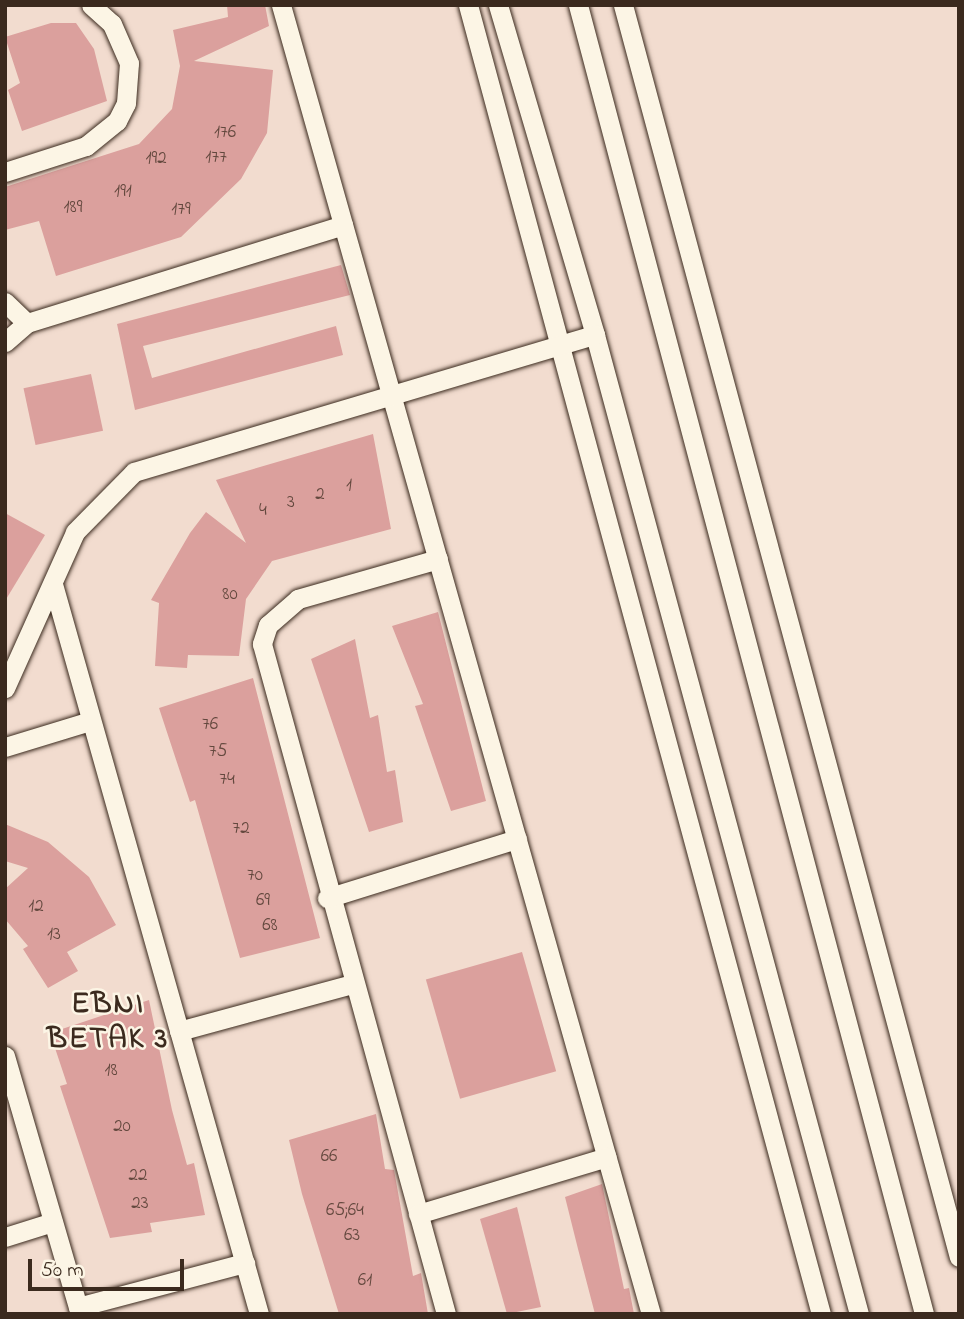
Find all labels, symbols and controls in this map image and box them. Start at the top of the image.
house number: 176 [214,122,236,144]
house number: 177 [205,147,227,169]
house number: 192 [145,148,167,170]
house number: 191 [114,181,132,203]
house number: 189 [64,197,82,219]
house number: 179 [171,199,191,221]
house number: 1 [346,475,352,497]
house number: 2 [315,484,325,506]
house number: 3 [287,492,295,514]
house number: 4 [259,500,267,522]
house number: 80 [222,584,238,606]
house number: 76 [202,714,218,736]
house number: 75 [209,741,227,763]
house number: 74 [219,769,235,791]
house number: 72 [232,818,250,840]
house number: 70 [247,865,263,887]
house number: 69 [256,890,270,912]
house number: 12 [28,896,44,918]
house number: 68 [262,915,278,937]
house number: 13 [47,924,61,946]
district label: EBNI BETAK 3 [48,987,168,1058]
house number: 18 [104,1060,118,1082]
house number: 20 [113,1116,131,1138]
house number: 66 [321,1146,337,1168]
house number: 22 [129,1165,147,1187]
house number: 23 [131,1193,149,1215]
house number: 65;64 [326,1200,364,1222]
house number: 63 [344,1225,360,1247]
scale bar [32,1246,187,1290]
text: 50 m [41,1256,84,1286]
house number: 61 [358,1270,372,1292]

